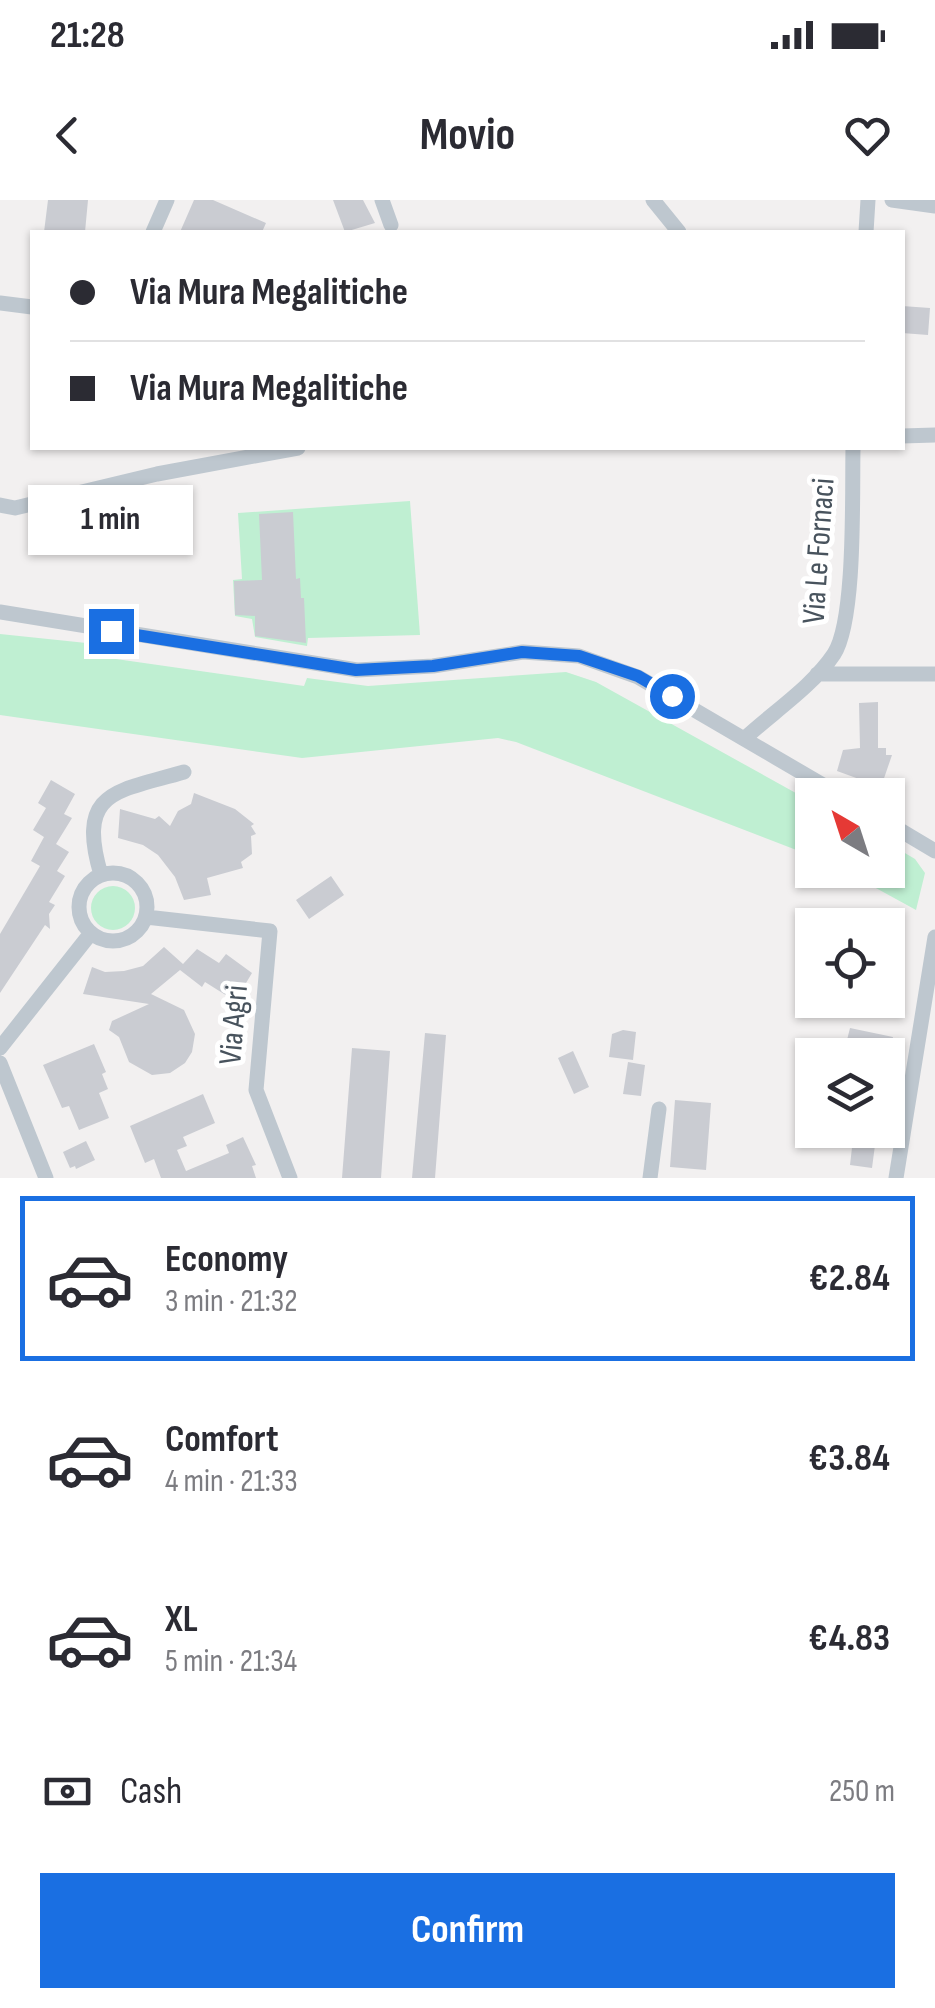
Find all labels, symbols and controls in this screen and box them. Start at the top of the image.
text: 21:28 [50,13,125,58]
icon: back [40,108,95,163]
text: Movio [420,108,515,163]
icon: heart [840,108,895,163]
text: Via Mura Megalitiche [130,270,408,315]
text: Via Mura Megalitiche [130,366,408,411]
street label: Via Le Fornaci [794,477,844,625]
callout: 1 min [28,486,194,556]
text: 1 min [81,500,140,539]
route end [89,609,134,654]
route start [650,674,695,719]
north arrow [795,778,905,888]
map controls [795,778,905,1148]
button: locate [795,908,905,1018]
street label: Via Agri [211,984,257,1066]
button: layers [795,1038,905,1148]
icon: car [45,1234,135,1324]
text: Economy [165,1237,288,1282]
text: €2.84 [809,1256,890,1301]
text: 3 min · 21:32 [165,1282,297,1321]
icon: car [45,1414,135,1504]
text: Comfort [165,1417,279,1462]
text: €3.84 [808,1436,890,1481]
text: 4 min · 21:33 [165,1462,298,1501]
icon: car [45,1594,135,1684]
text: XL [165,1597,198,1642]
text: €4.83 [808,1616,890,1661]
text: 5 min · 21:34 [165,1642,297,1681]
icon: cash [40,1764,95,1819]
text: Cash [120,1769,182,1814]
text: 250 m [829,1772,895,1811]
button: Confirm [40,1873,895,1988]

